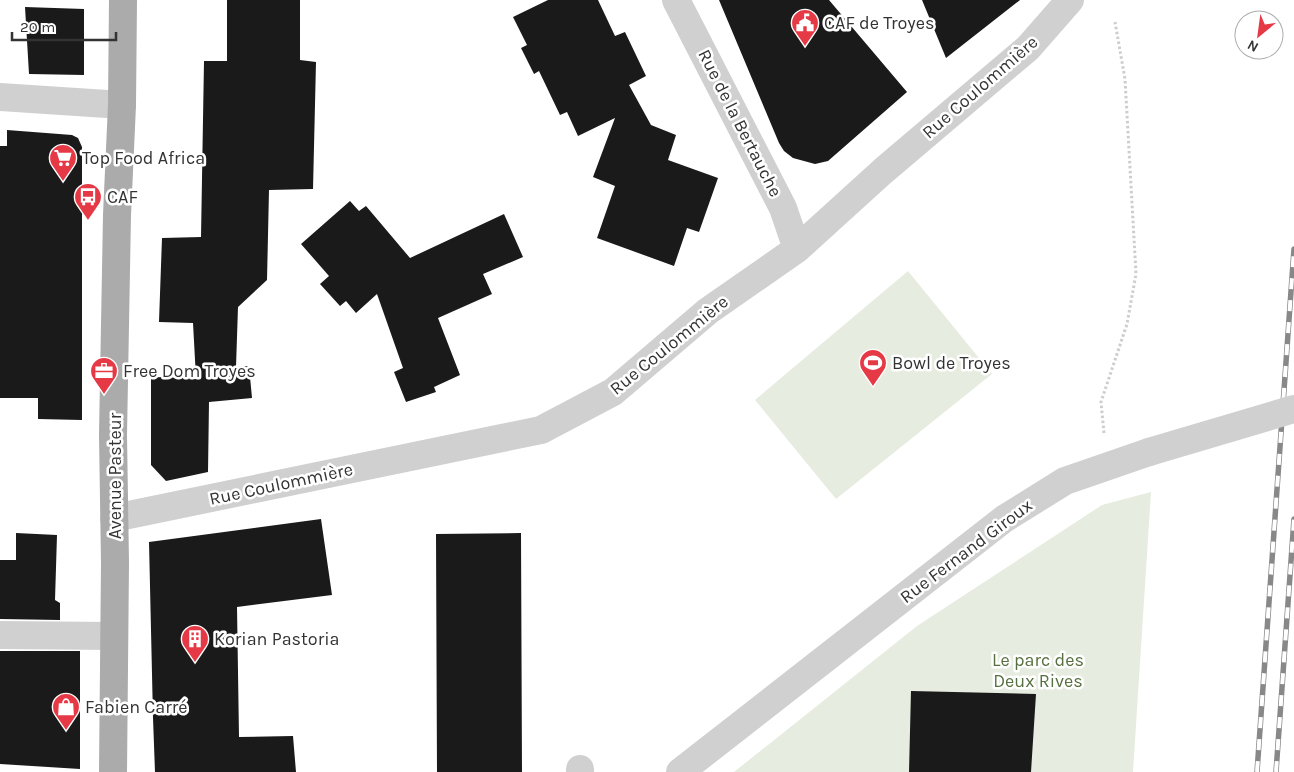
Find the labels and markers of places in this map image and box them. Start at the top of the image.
public building icon: CAF de Troyes [790,8,820,47]
place label: CAF de Troyes [824,12,934,34]
supermarket icon: Top Food Africa [48,143,78,182]
place label: Top Food Africa [82,147,205,169]
bus stop icon: CAF [73,182,103,221]
place label: CAF [107,186,138,208]
sports icon: Bowl de Troyes [858,348,888,387]
place label: Bowl de Troyes [892,352,1011,374]
office icon: Free Dom Troyes [89,356,119,395]
place label: Free Dom Troyes [123,360,256,382]
building icon: Korian Pastoria [180,624,210,663]
place label: Korian Pastoria [214,628,339,650]
shop icon: Fabien Carré [51,692,81,731]
place label: Fabien Carré [85,696,188,718]

